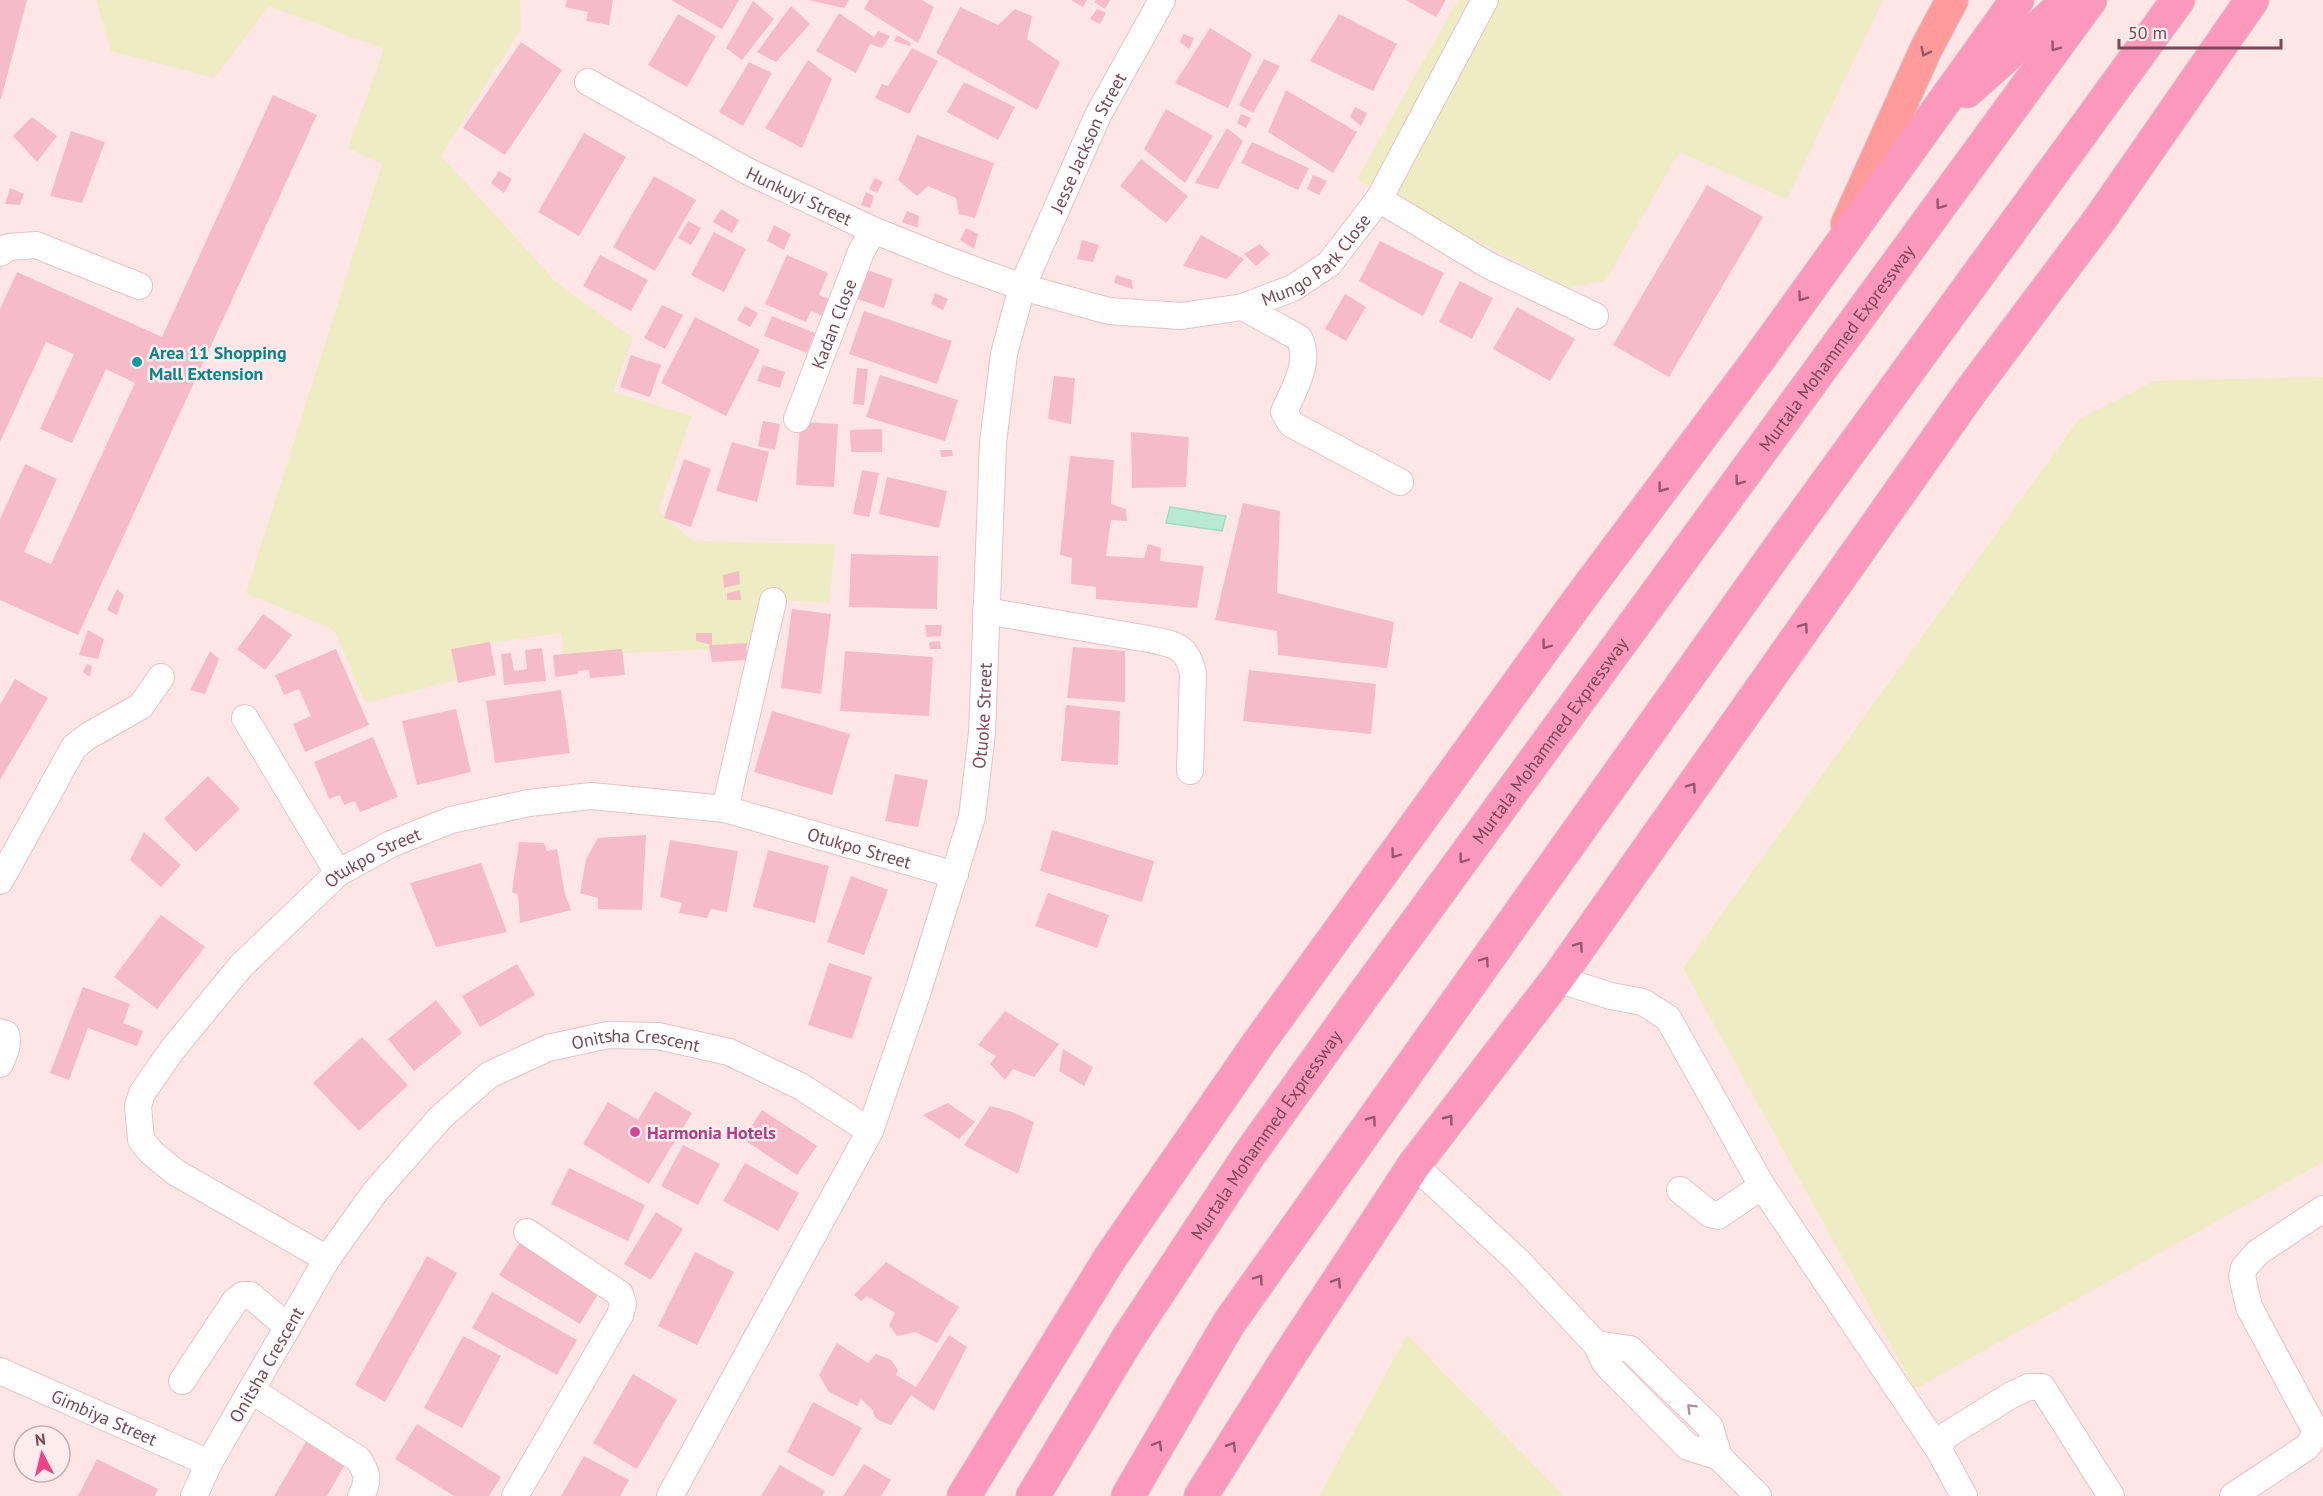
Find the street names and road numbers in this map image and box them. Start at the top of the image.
street label: Jesse Jackson Street [1045,68,1131,217]
street label: Hunkuyi Street [743,161,856,230]
street label: Mungo Park Close [1258,209,1375,311]
street label: Murtala Mohammed Expressway [1753,239,1919,455]
street label: Kadan Close [806,275,861,372]
street label: Murtala Mohammed Expressway [1467,632,1633,848]
street label: Otuoke Street [966,662,996,770]
street label: Otukpo Street [319,822,424,892]
street label: Otukpo Street [805,822,914,873]
street label: Onitsha Crescent [569,1023,702,1057]
street label: Murtala Mohammed Expressway [1185,1025,1347,1244]
street label: Onitsha Crescent [223,1303,308,1427]
street label: Gimbiya Street [48,1384,161,1450]

